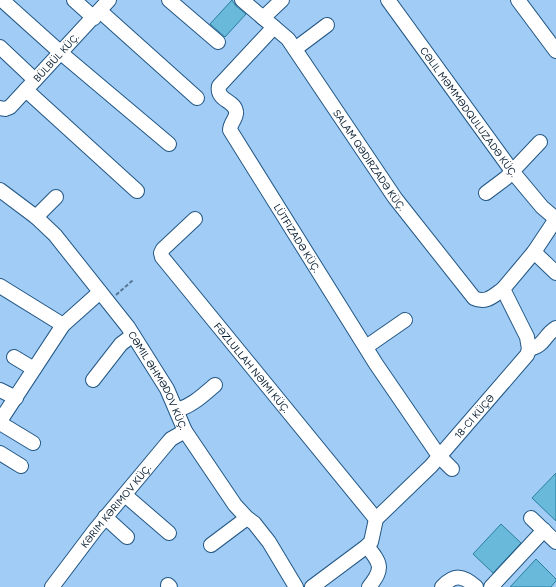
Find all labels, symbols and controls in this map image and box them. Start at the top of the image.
street label: BÜLBÜL KÜÇ. [30,30,82,85]
street label: CƏLIL MƏMMƏDQULUZADƏ KÜÇ. [418,44,521,179]
street label: SALAM QƏDIRZADƏ KÜÇ. [331,107,409,213]
street label: LÜTFIZADƏ KÜÇ. [271,201,324,275]
street label: FƏZLULLAH NƏIMI KÜÇ. [211,320,293,415]
street label: CƏMIL ƏHMƏDOV KÜÇ. [126,328,190,432]
street label: 18-CI KÜÇƏ [451,391,497,441]
street label: KƏRIM KƏRIMOV KÜÇ. [77,462,154,550]

